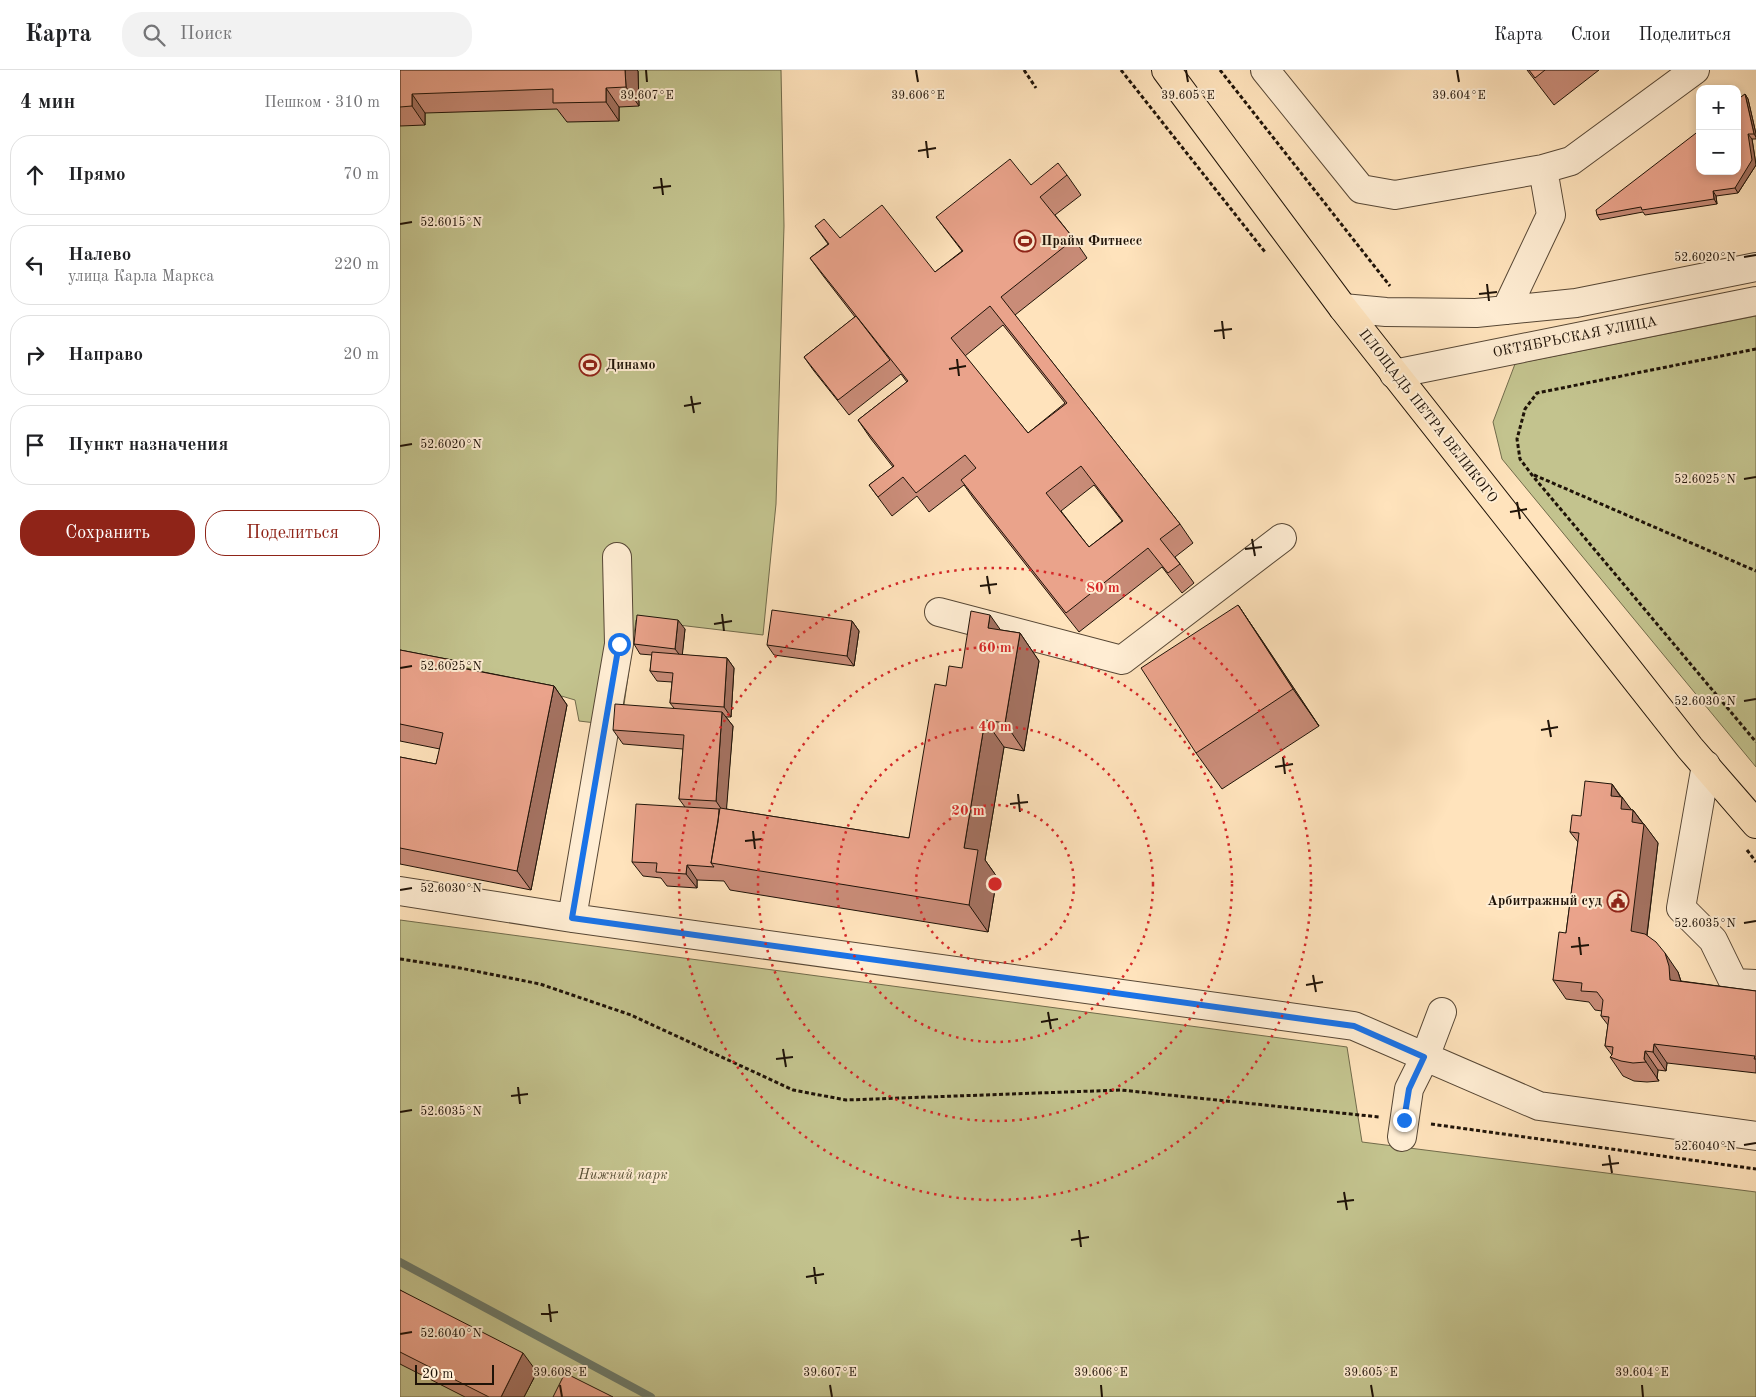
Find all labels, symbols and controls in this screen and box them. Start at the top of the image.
search box [122,12,472,57]
icon: search [140,21,168,49]
text: Карта [25,23,92,47]
text: Поиск [180,25,232,44]
text: Карта [1494,26,1543,44]
text: Слои [1571,26,1610,44]
text: Поделиться [1638,26,1731,44]
map controls [1696,85,1741,175]
button: + [1696,85,1741,130]
text: 39.605°E [1161,89,1215,102]
text: 39.607°E [620,90,674,102]
text: 39.606°E [891,90,945,102]
text: 39.604°E [1432,90,1486,102]
text: 4 мин [20,92,75,113]
text: Пешком · 310 m [264,95,380,111]
button: − [1696,130,1741,175]
icon: ahead [21,161,49,189]
text: Прямо [68,166,126,185]
text: 70 m [343,167,379,183]
text: 52.6015°N [420,216,482,229]
sports icon: Прайм Фитнесс [1013,229,1037,253]
place label: Прайм Фитнесс [1041,234,1142,248]
text: Налево [68,246,131,265]
icon: left [21,251,49,279]
text: 52.6020°N [1674,251,1736,264]
text: 220 m [334,257,379,273]
text: улица Карла Маркса [68,269,214,285]
street label: ОКТЯБРЬСКАЯ УЛИЦА [1492,314,1659,360]
street label: ПЛОЩАДЬ ПЕТРА ВЕЛИКОГО [1356,327,1500,506]
icon: right [21,341,49,369]
text: Направо [68,346,143,365]
text: 20 m [343,347,379,363]
sports icon: Динамо [578,353,602,377]
place label: Динамо [606,358,655,372]
icon: arrive [21,431,49,459]
text: Пункт назначения [68,436,228,455]
text: 52.6020°N [420,438,482,451]
text: 52.6025°N [1674,473,1736,486]
button: Сохранить [20,510,195,556]
button: Поделиться [205,510,380,556]
text: 80 m [1086,581,1120,596]
route start [608,633,631,656]
text: 60 m [978,641,1012,656]
text: 52.6025°N [420,660,482,673]
text: 52.6030°N [1674,695,1736,708]
text: 40 m [978,720,1012,735]
text: 20 m [951,804,985,819]
centre of rings [986,875,1004,893]
text: 52.6030°N [420,882,482,895]
public building icon: Арбитражный суд [1606,889,1630,913]
place label: Арбитражный суд [1487,894,1602,908]
text: 52.6035°N [1674,917,1736,930]
text: 52.6035°N [420,1105,482,1118]
route end [1393,1109,1416,1132]
text: 52.6040°N [1674,1140,1736,1153]
park label: Нижний парк [577,1168,668,1183]
text: 52.6040°N [420,1327,482,1340]
scale bar [415,1362,494,1385]
text: 39.605°E [1344,1366,1398,1379]
text: 20 m [422,1367,453,1381]
text: 39.608°E [533,1367,587,1379]
text: 39.607°E [803,1367,857,1379]
text: 39.606°E [1074,1367,1128,1379]
text: 39.604°E [1615,1367,1669,1379]

